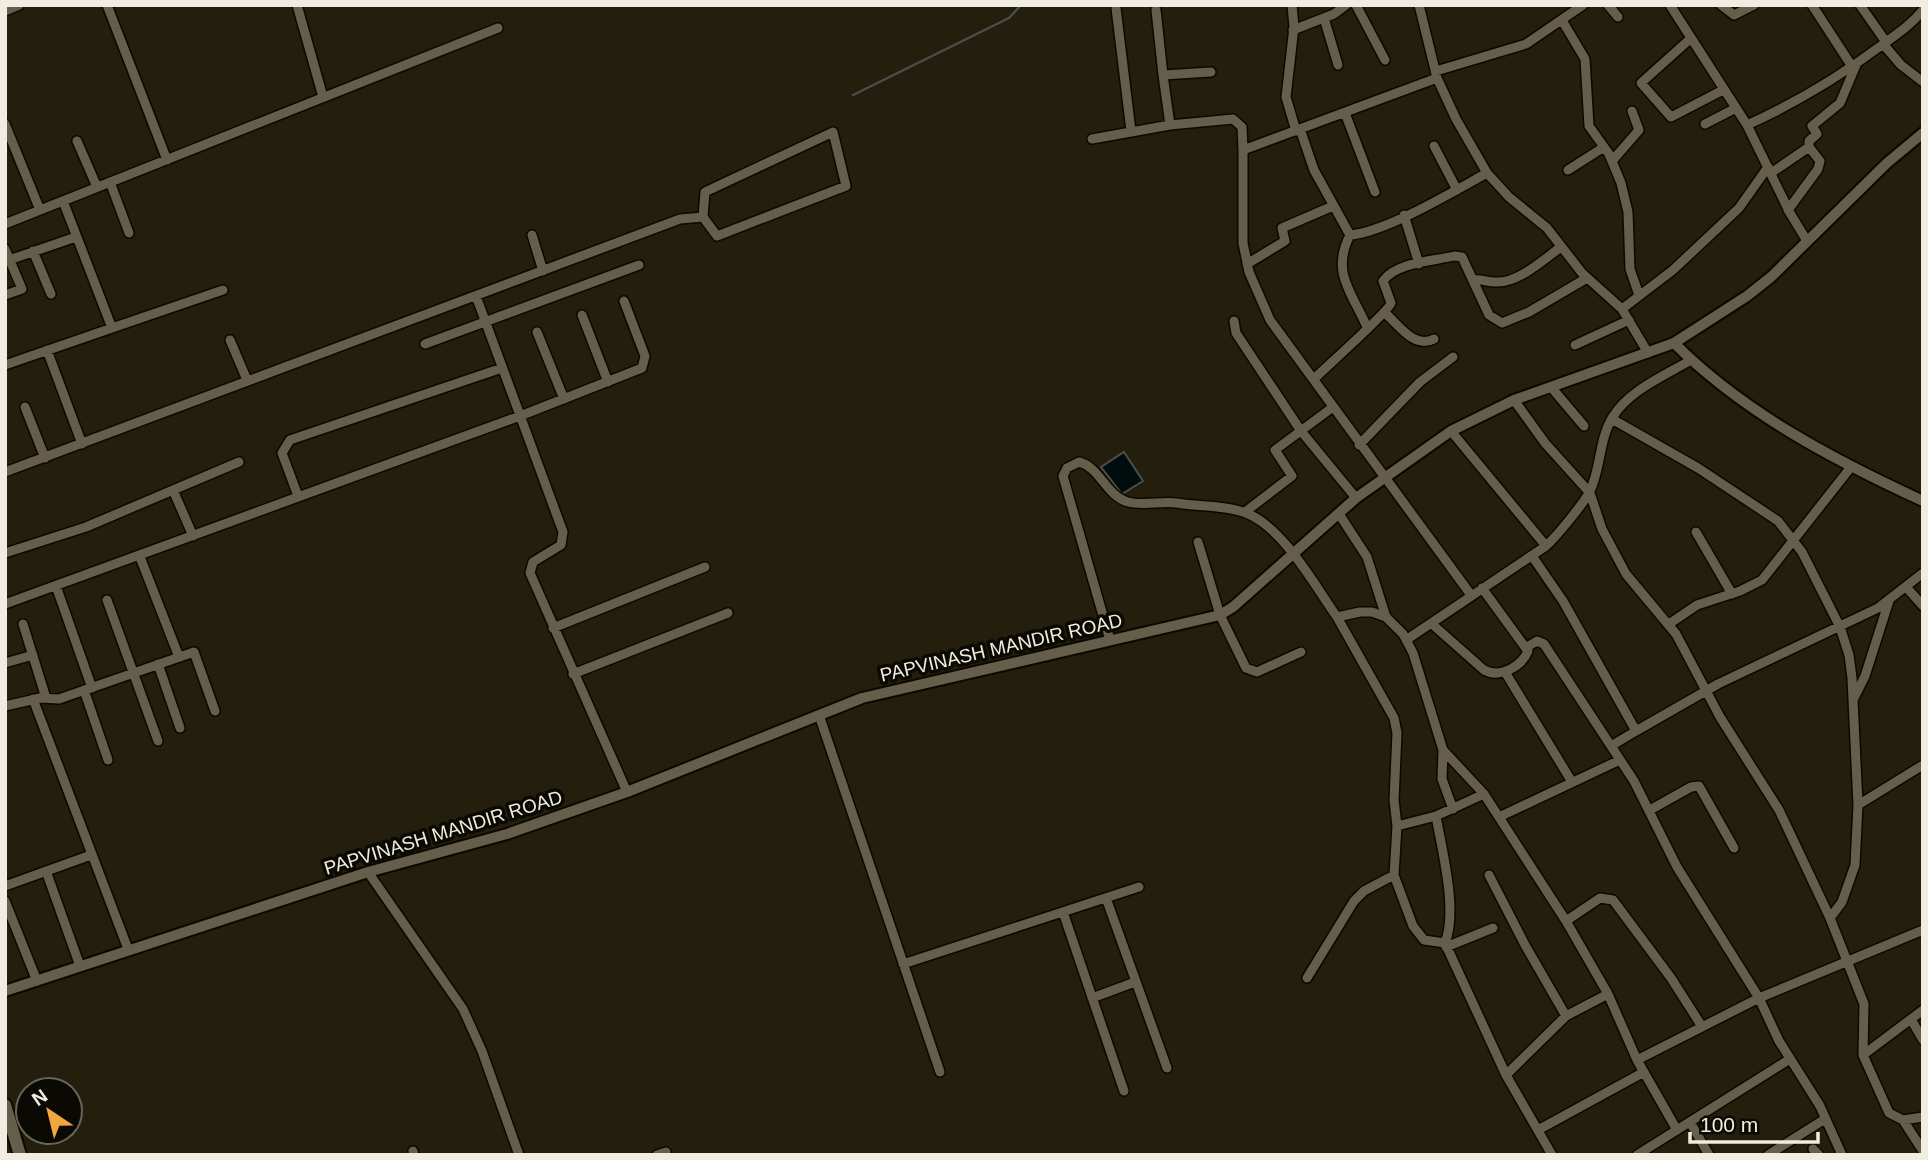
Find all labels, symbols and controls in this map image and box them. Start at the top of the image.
street label: PAPVINASH MANDIR ROAD [878,609,1124,686]
street label: PAPVINASH MANDIR ROAD [322,786,565,879]
north arrow [14,1076,84,1146]
text: N [28,1085,51,1110]
scale bar [1690,1100,1818,1144]
text: 100 m [1700,1113,1758,1136]

